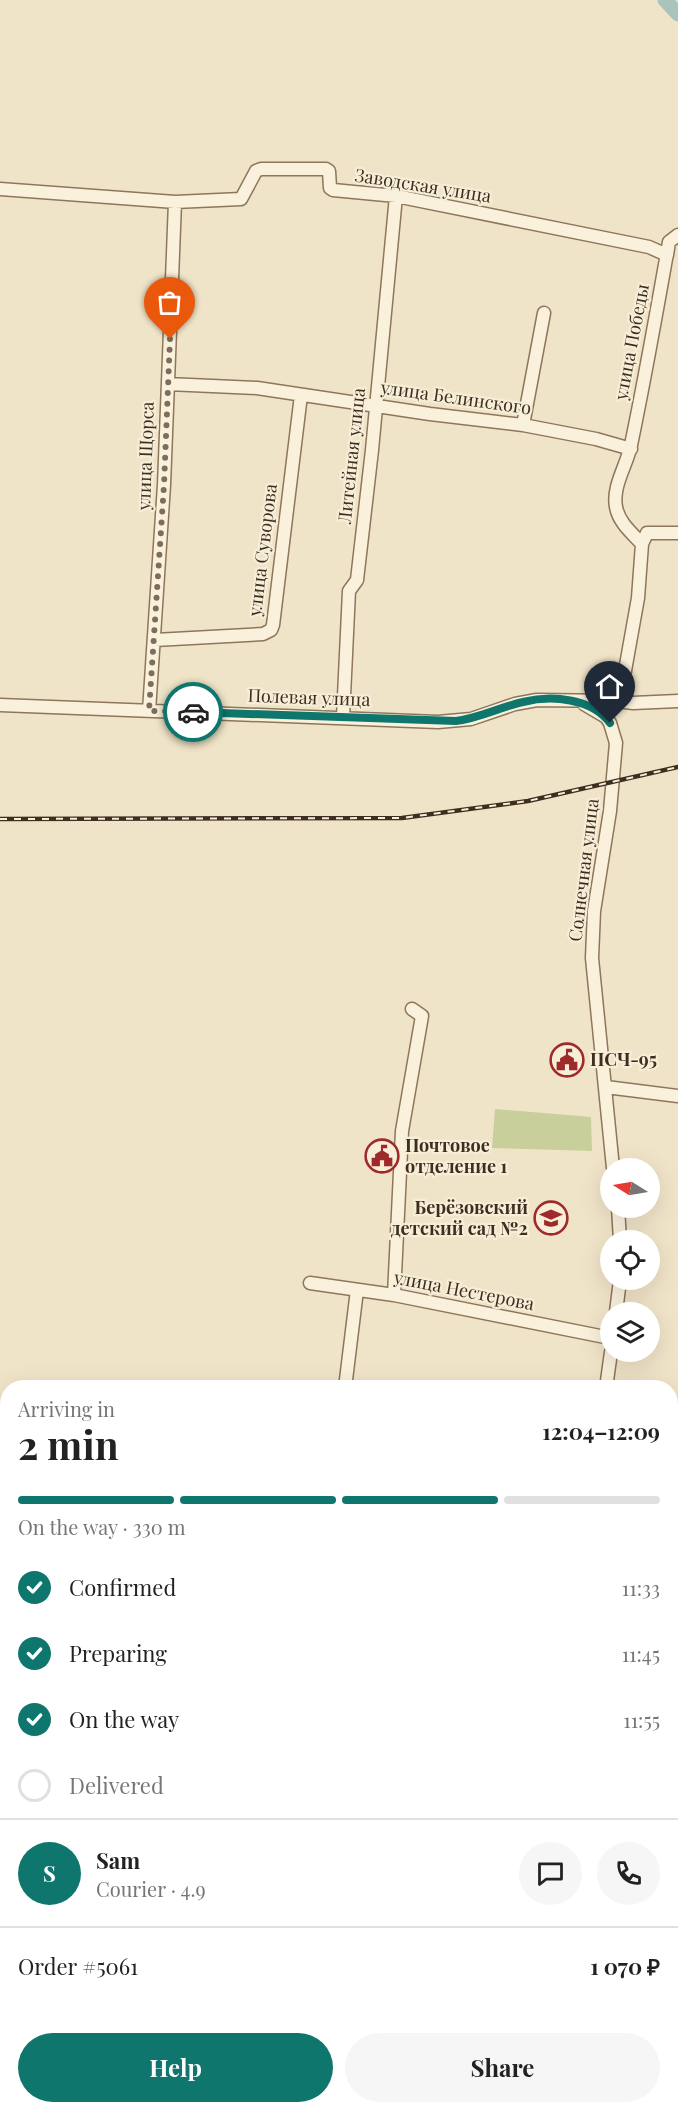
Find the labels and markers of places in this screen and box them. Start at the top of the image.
pin [144,277,195,339]
pin [584,661,635,723]
public building icon: ПСЧ-95 [549,1042,585,1078]
place label: ПСЧ-95 [590,1047,657,1071]
place label: Почтовое отделение 1 [405,1133,507,1178]
public building icon: Почтовое отделение 1 [364,1138,400,1174]
place label: Берёзовский детский сад №2 [391,1195,528,1240]
school or university icon: Берёзовский детский сад №2 [533,1200,569,1236]

